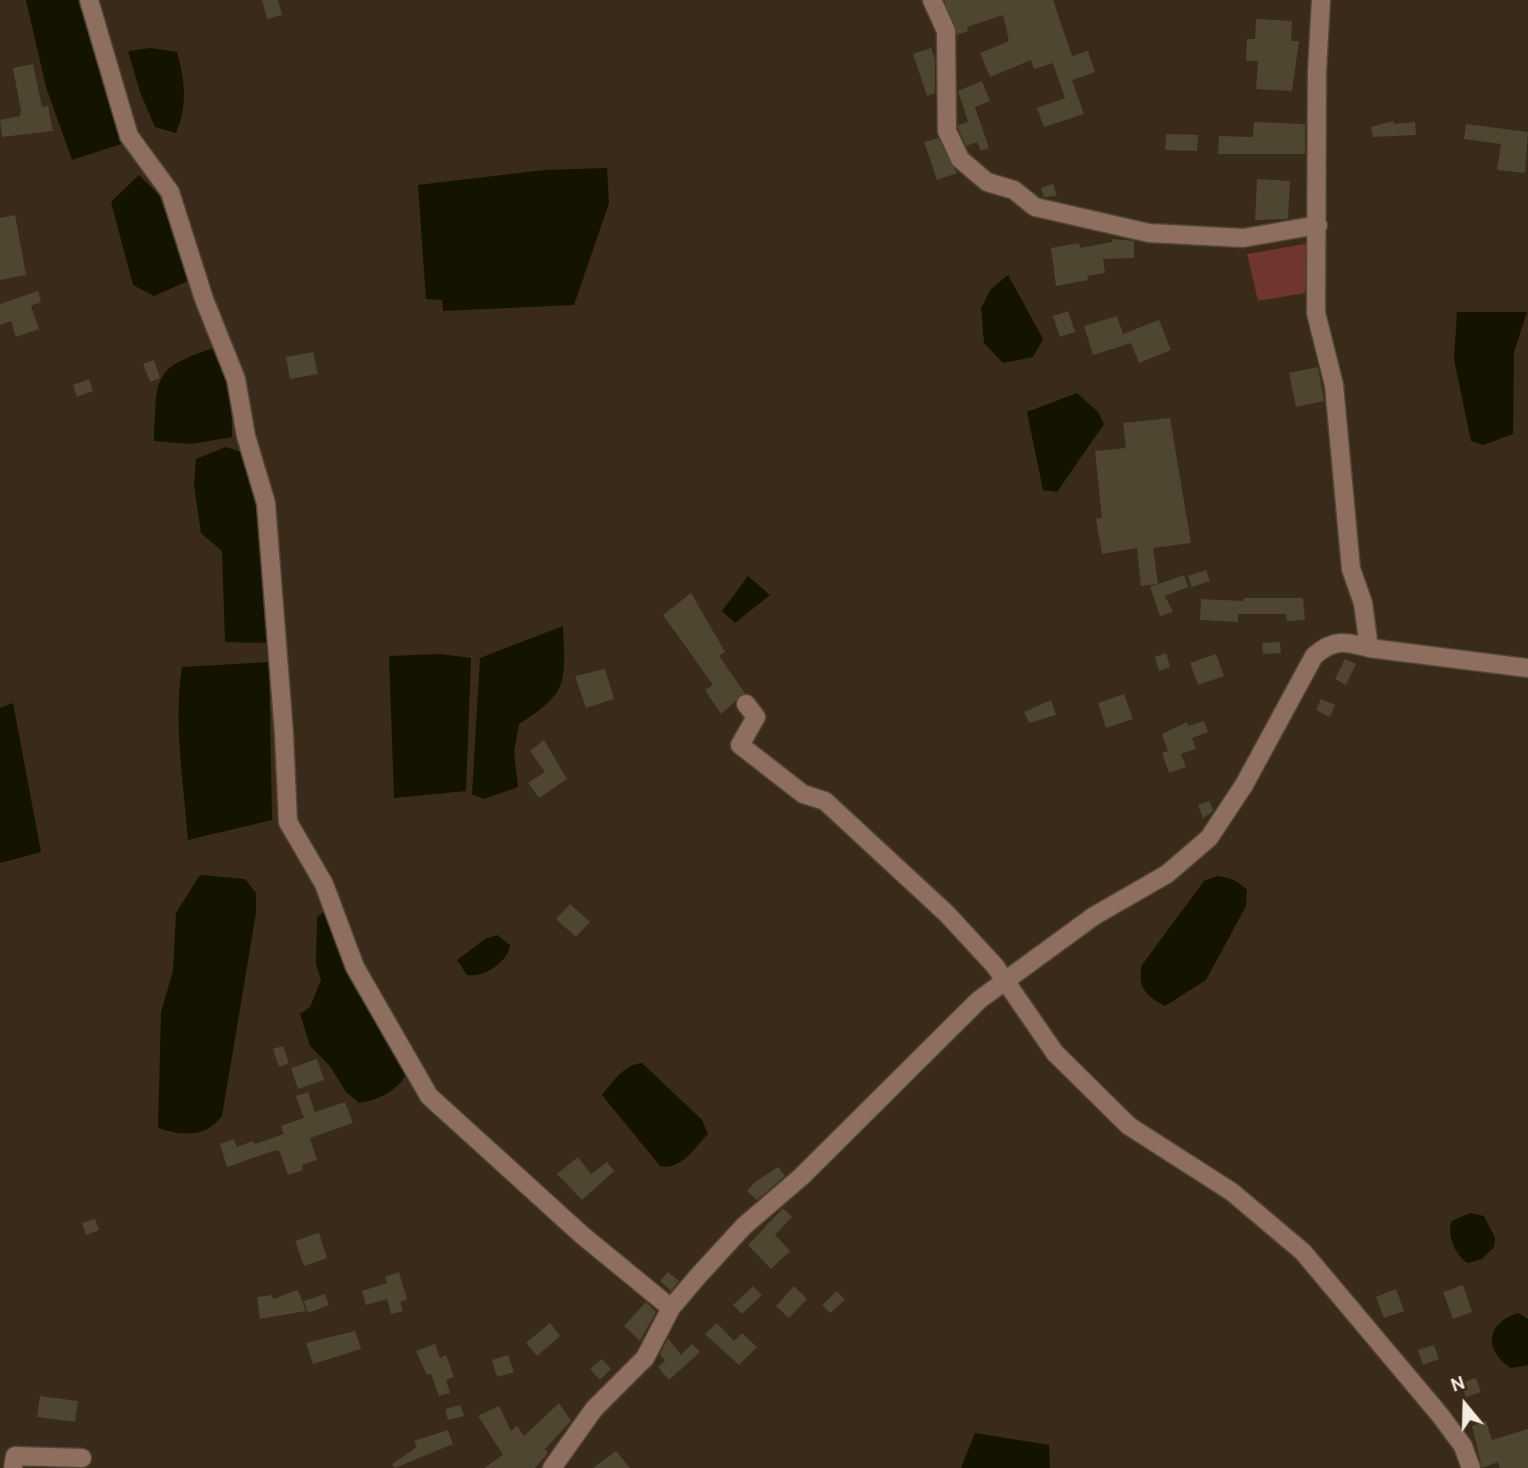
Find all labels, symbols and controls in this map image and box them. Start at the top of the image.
north arrow [1430,1370,1500,1440]
text: N [1448,1372,1469,1399]

